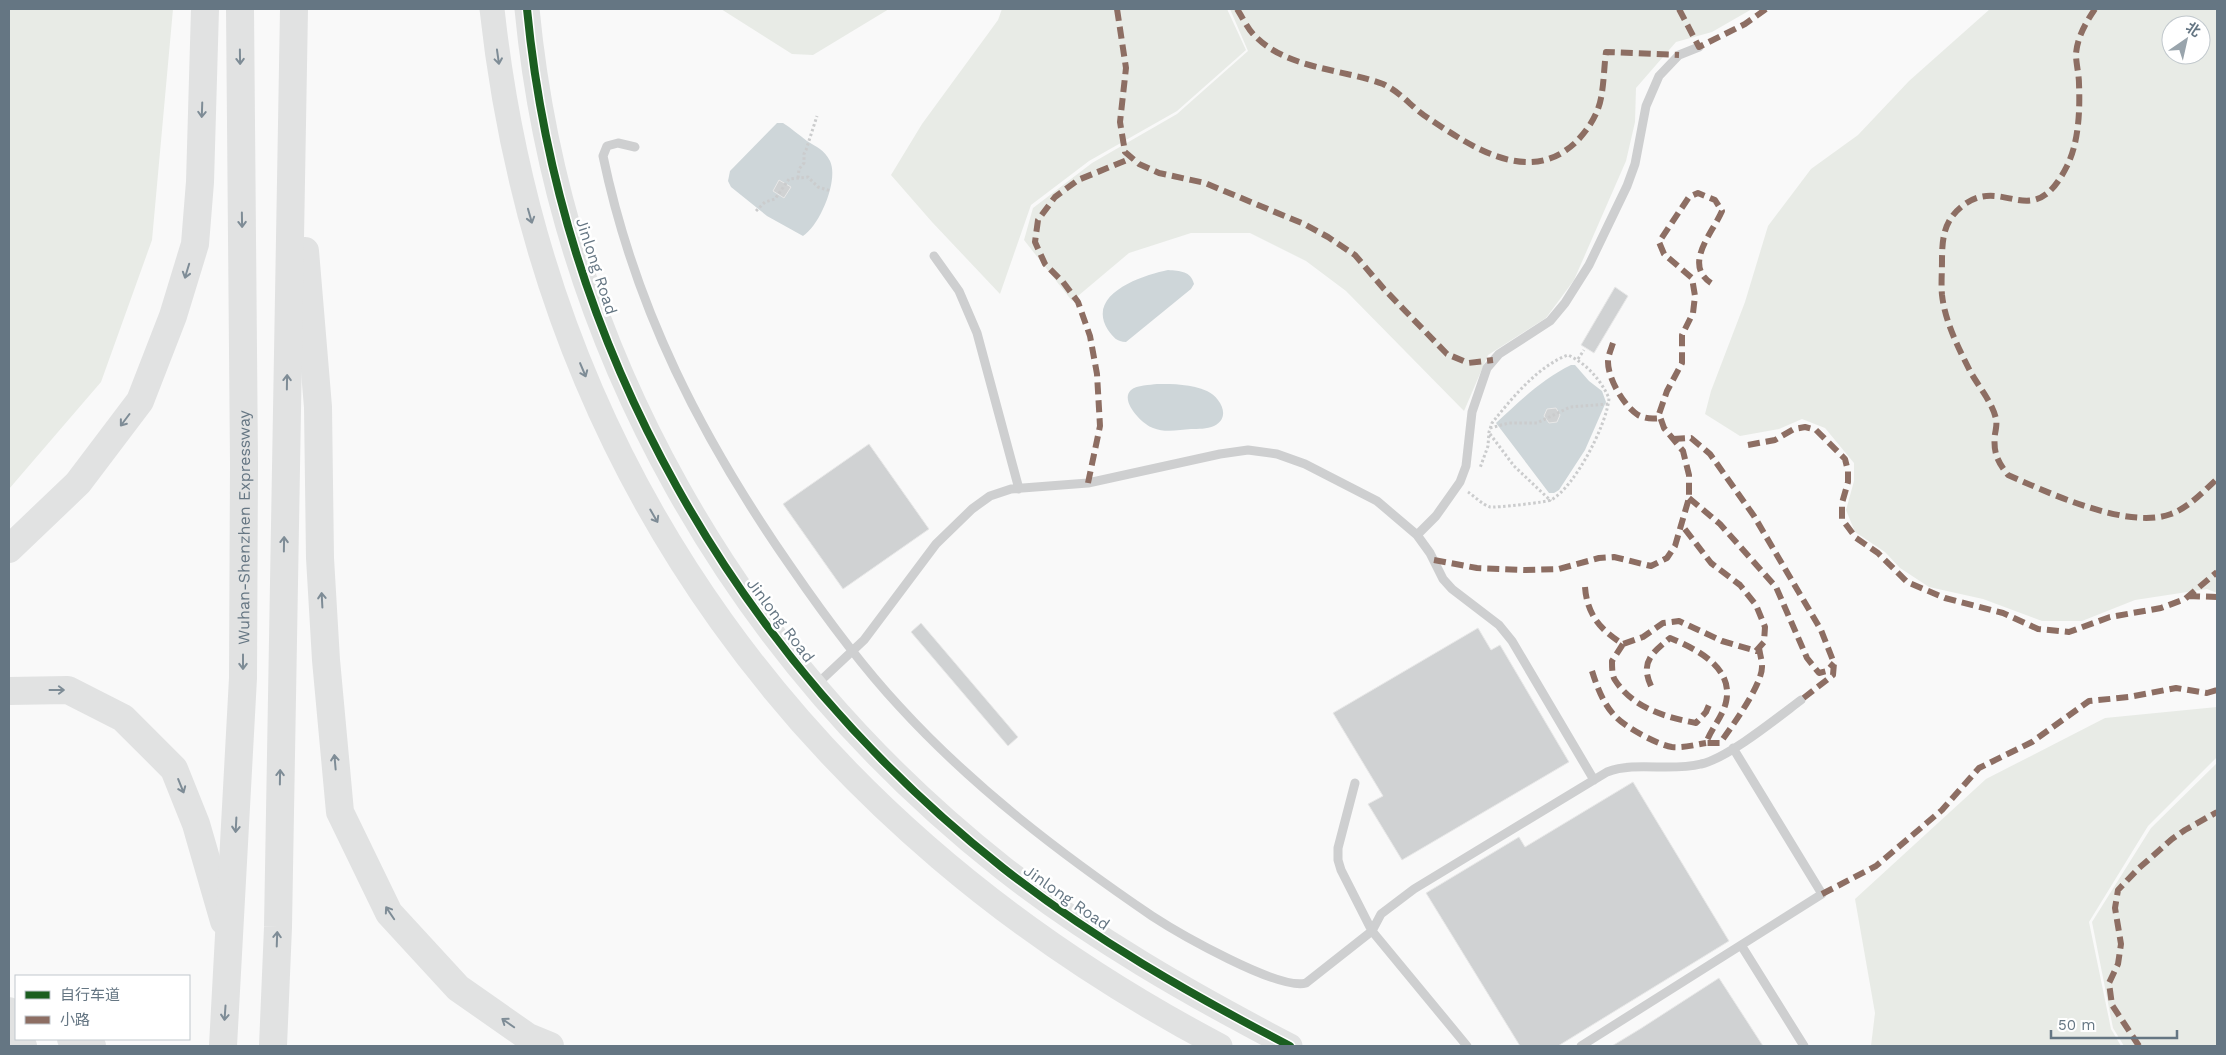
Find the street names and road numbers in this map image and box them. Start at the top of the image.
street label: Jinlong Road [572,215,621,317]
street label: Wuhan-Shenzhen Expressway [234,409,254,645]
street label: Jinlong Road [743,574,818,666]
street label: Jinlong Road [1020,861,1113,934]

